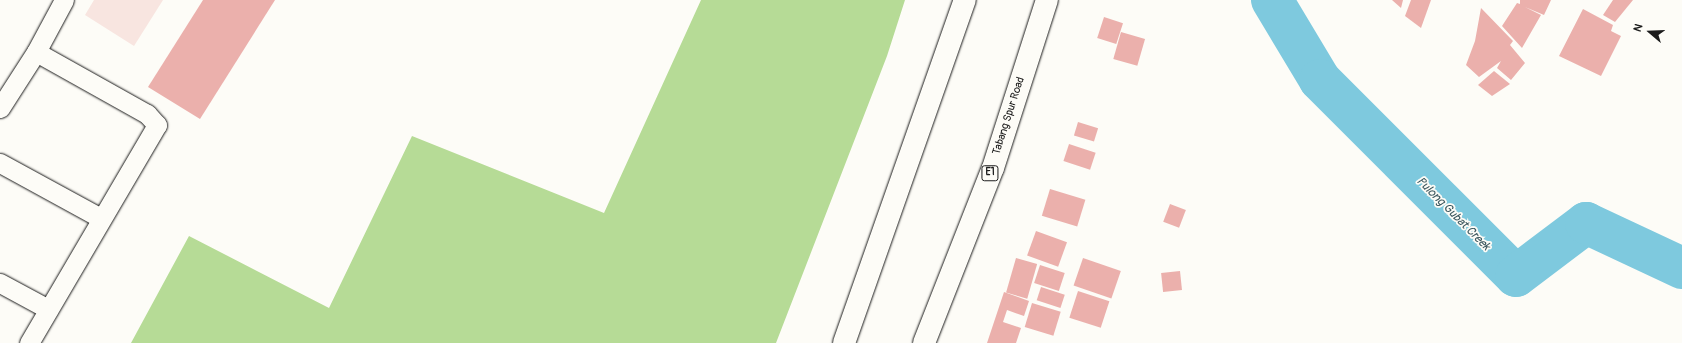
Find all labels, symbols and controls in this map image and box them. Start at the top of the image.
north arrow [1630,12,1670,52]
text: N [1631,22,1646,34]
street label: Tabang Spur Road [990,75,1028,157]
road number: E1 [981,165,999,181]
water label: Pulong Gubat Creek [1413,174,1493,254]

